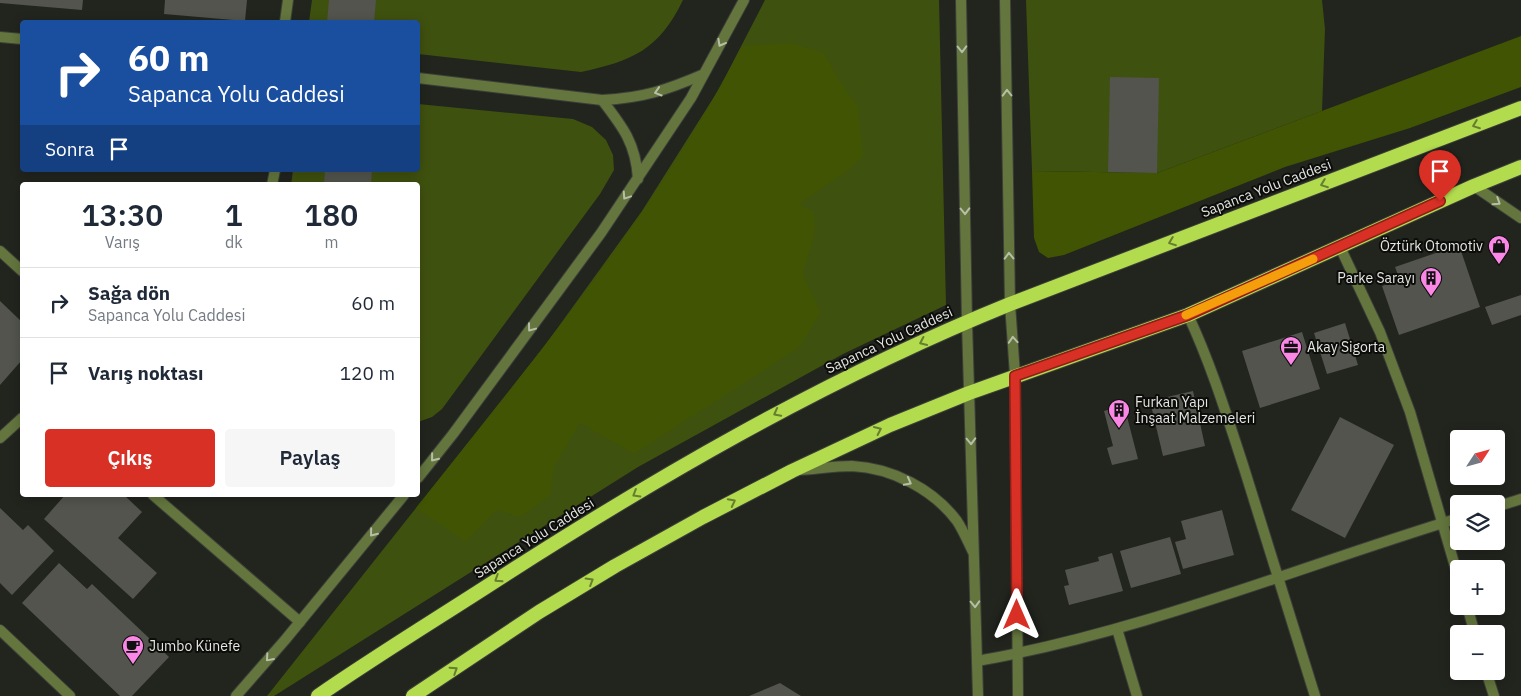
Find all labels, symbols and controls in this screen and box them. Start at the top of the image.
text: 60 m [128,35,210,81]
one-way arrow [717,38,727,47]
icon: right [45,40,110,105]
one-way arrow [957,45,967,53]
text: Sapanca Yolu Caddesi [128,79,345,108]
one-way arrow [655,86,663,96]
one-way arrow [1002,89,1012,96]
one-way arrow [1472,119,1480,129]
icon: arrive [105,135,133,163]
text: Sonra [45,137,95,161]
pin [1419,150,1461,201]
street label: Sapanca Yolu Caddesi [1198,155,1334,221]
icon: arrive [1426,157,1454,185]
one-way arrow [1320,177,1329,188]
one-way arrow [623,190,632,200]
text: 13:30 [82,195,163,234]
text: 1 [225,195,243,234]
text: 180 [304,195,358,234]
one-way arrow [1492,196,1501,205]
one-way arrow [960,208,970,215]
text: Varış [105,232,140,252]
text: dk [225,232,243,252]
text: m [324,232,338,252]
shop icon: Öztürk Otomotiv [1487,234,1511,265]
one-way arrow [1168,236,1177,246]
place label: Öztürk Otomotiv [1380,237,1483,255]
one-way arrow [1004,251,1014,259]
building icon: Parke Sarayı [1419,266,1443,297]
place label: Parke Sarayı [1337,269,1415,287]
text: Sağa dön [88,281,170,305]
icon: right [45,289,73,317]
text: 60 m [351,291,395,315]
street label: Sapanca Yolu Caddesi [823,303,955,377]
text: Sapanca Yolu Caddesi [88,305,246,325]
one-way arrow [528,322,537,332]
office icon: Akay Sigorta [1279,335,1303,366]
one-way arrow [919,336,928,346]
one-way arrow [1007,336,1018,344]
place label: Akay Sigorta [1307,338,1386,356]
icon: arrive [45,359,73,387]
text: Varış noktası [88,361,203,385]
text: 120 m [340,361,395,385]
place label: Furkan Yapı İnşaat Malzemeleri [1135,393,1255,427]
building icon: Furkan Yapı İnşaat Malzemeleri [1107,398,1131,429]
one-way arrow [773,407,782,417]
one-way arrow [873,426,882,436]
button: Çıkış [45,429,215,487]
button: Paylaş [225,429,395,487]
north arrow [1450,430,1505,485]
map controls [1450,430,1505,680]
one-way arrow [966,438,976,445]
one-way arrow [431,452,439,461]
one-way arrow [903,475,912,485]
one-way arrow [632,487,641,497]
street label: Sapanca Yolu Caddesi [471,494,597,582]
button: layers [1450,495,1505,550]
one-way arrow [727,498,736,508]
one-way arrow [371,527,379,536]
button: + [1450,560,1505,615]
one-way arrow [494,573,503,583]
one-way arrow [585,578,594,588]
position arrow [990,588,1042,640]
one-way arrow [970,600,980,608]
button: − [1450,625,1505,680]
cafe icon: Jumbo Künefe [121,634,145,665]
place label: Jumbo Künefe [149,637,240,655]
one-way arrow [266,653,275,662]
one-way arrow [449,666,458,676]

